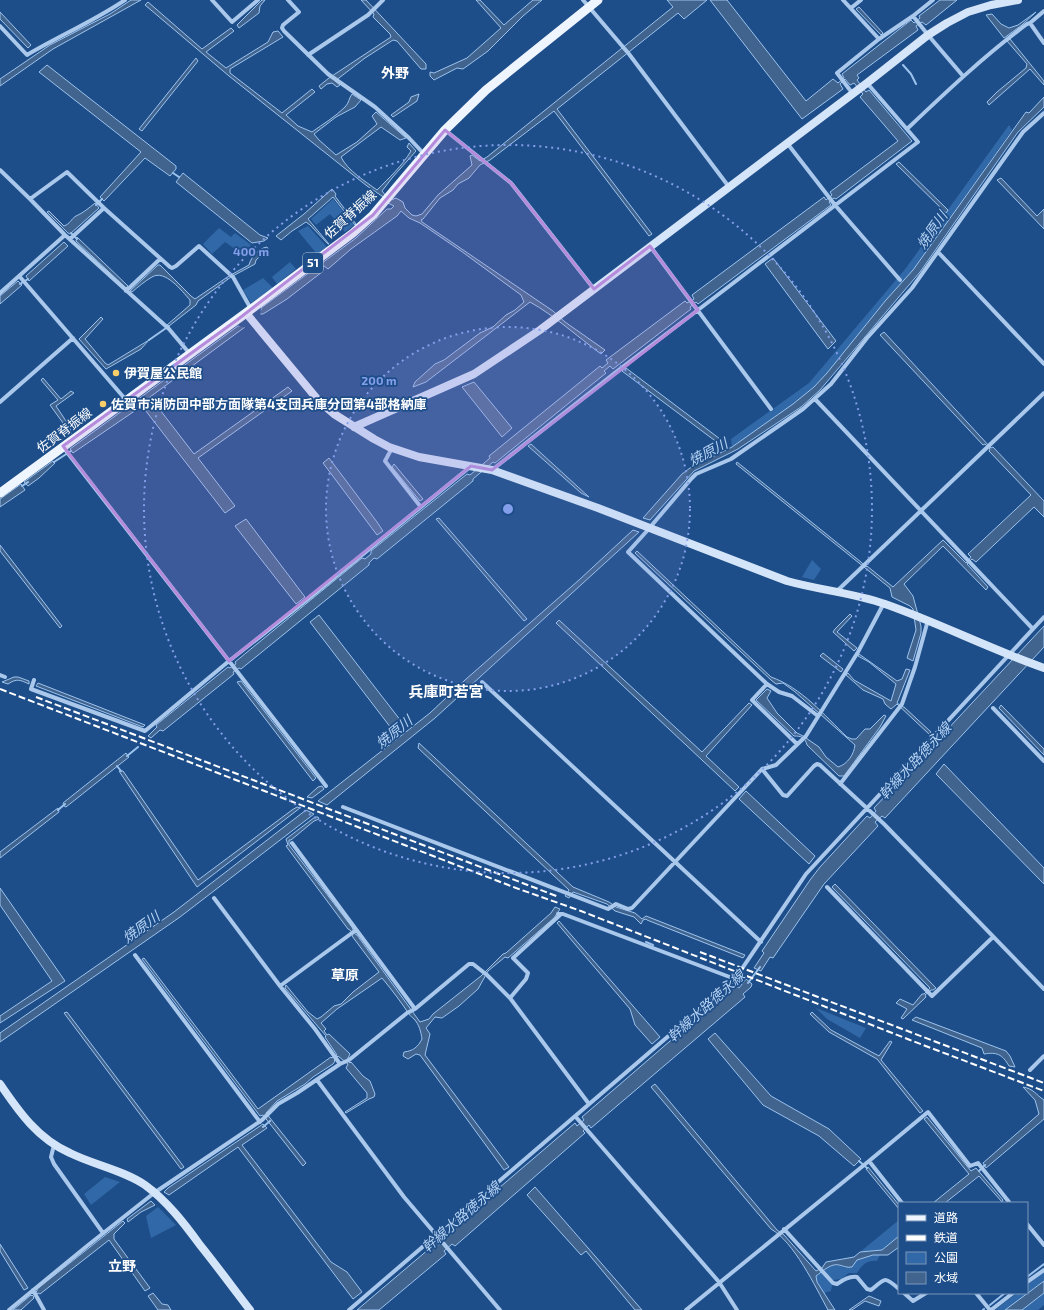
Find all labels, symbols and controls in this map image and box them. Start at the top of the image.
district label: 外野 [381,64,409,81]
street label: 佐賀脊振線 [320,186,380,242]
water label: 焼原川 [913,206,952,252]
text: 400 m [233,244,269,258]
road number: 51 [303,253,323,273]
place label: 伊賀屋公民館 [124,365,202,381]
marker: 伊賀屋公民館 [111,368,121,378]
text: 200 m [361,373,397,387]
place label: 佐賀市消防団中部方面隊第4支団兵庫分団第4部格納庫 [111,396,427,412]
marker: 佐賀市消防団中部方面隊第4支団兵庫分団第4部格納庫 [98,399,108,409]
street label: 佐賀脊振線 [33,404,95,456]
water label: 焼原川 [685,433,732,469]
centre of rings [501,502,515,516]
district label: 兵庫町若宮 [408,682,484,700]
water label: 焼原川 [372,711,417,751]
water label: 幹線水路徳永線 [875,718,956,802]
water label: 焼原川 [119,906,164,946]
water label: 幹線水路徳永線 [664,965,749,1045]
district label: 草原 [331,966,359,983]
water label: 幹線水路徳永線 [418,1177,505,1255]
legend [898,1202,1028,1294]
text: 道路 [934,1210,958,1224]
text: 鉄道 [934,1230,958,1244]
text: 公園 [934,1250,958,1264]
district label: 立野 [108,1257,136,1274]
text: 水域 [934,1270,958,1284]

